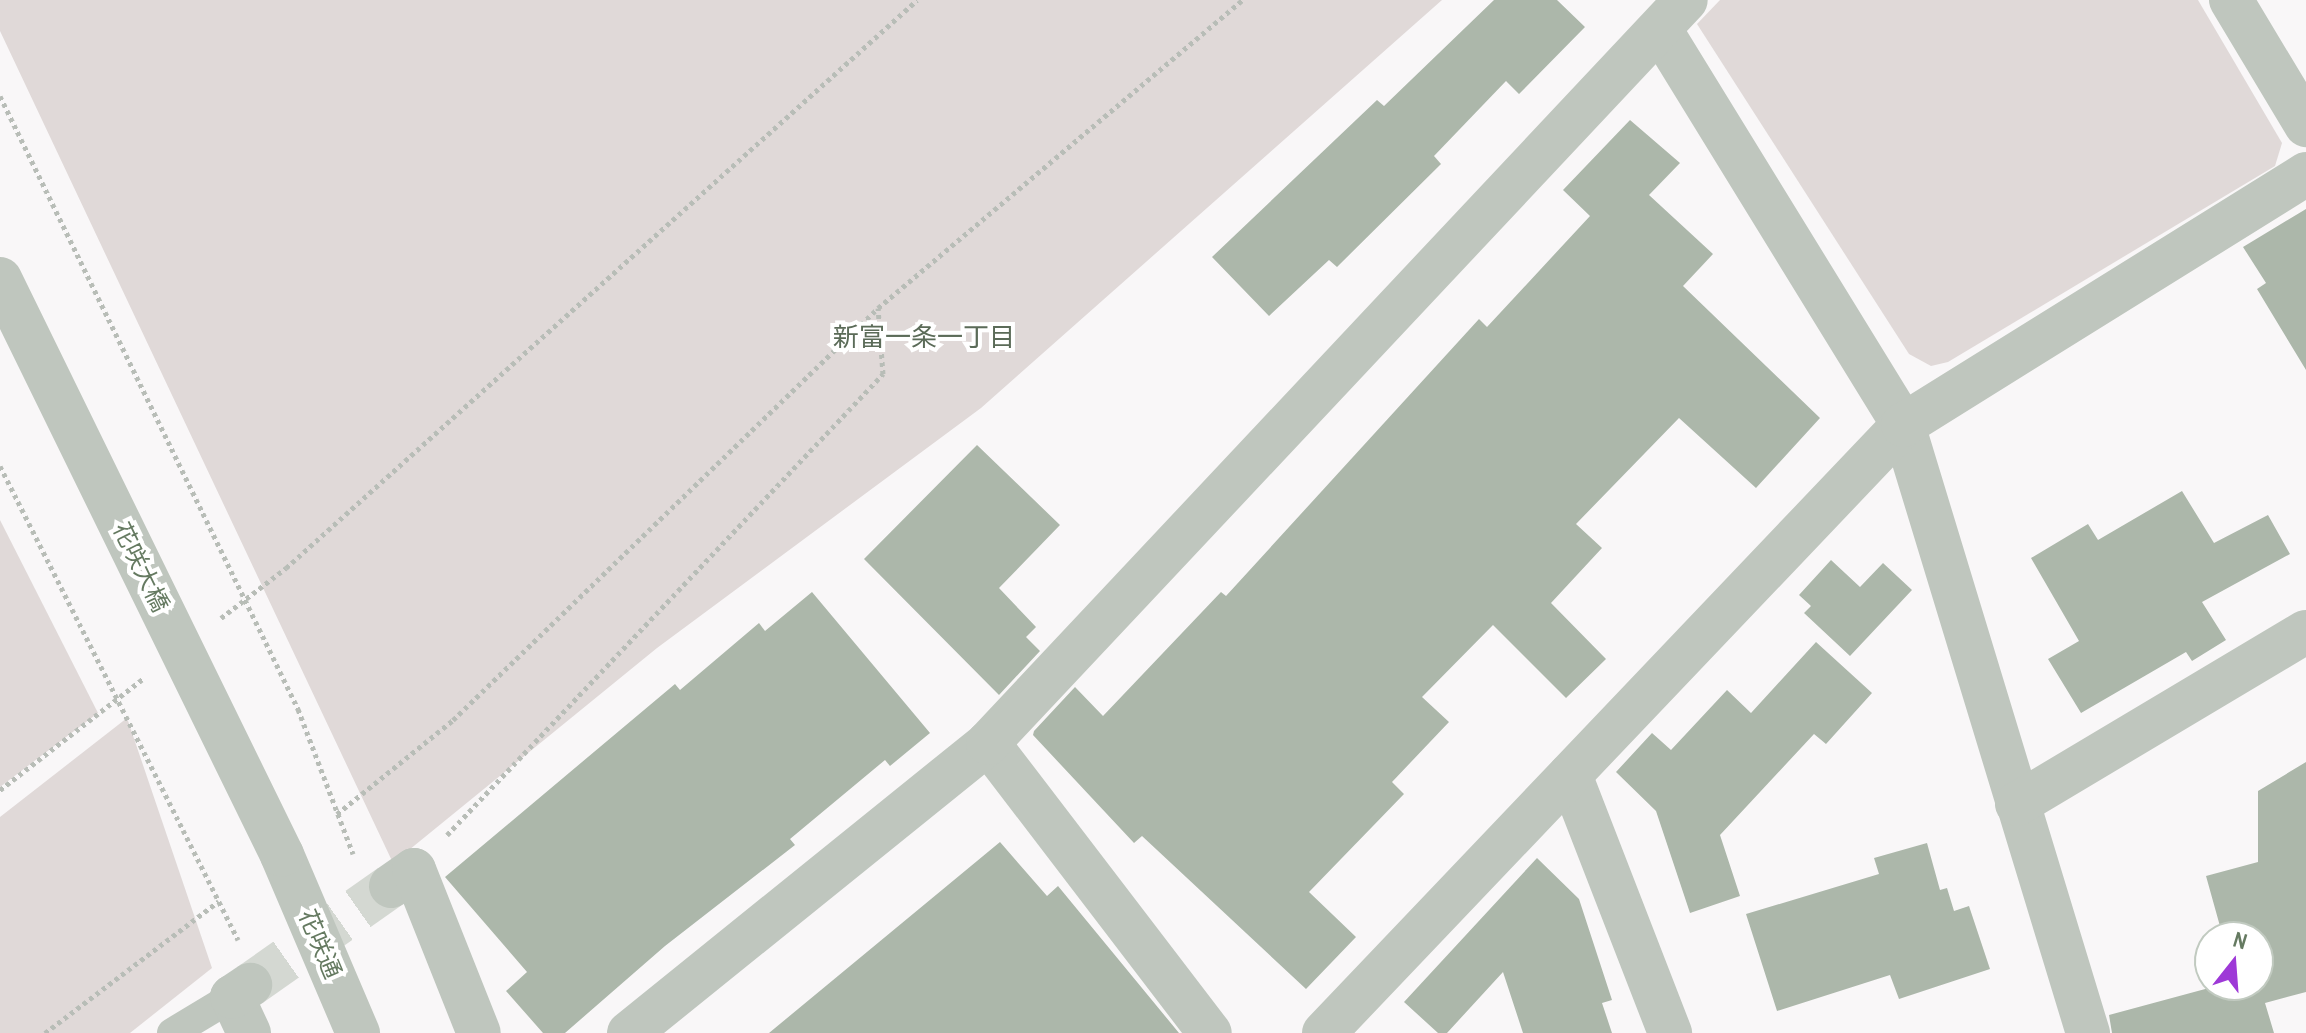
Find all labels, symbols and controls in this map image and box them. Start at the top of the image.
district label: 新富一条一丁目 [833,321,1015,353]
street label: 花咲大橋 [107,518,175,616]
street label: 花咲通 [293,905,347,983]
north arrow [2194,921,2274,1001]
text: N [2230,924,2251,956]

